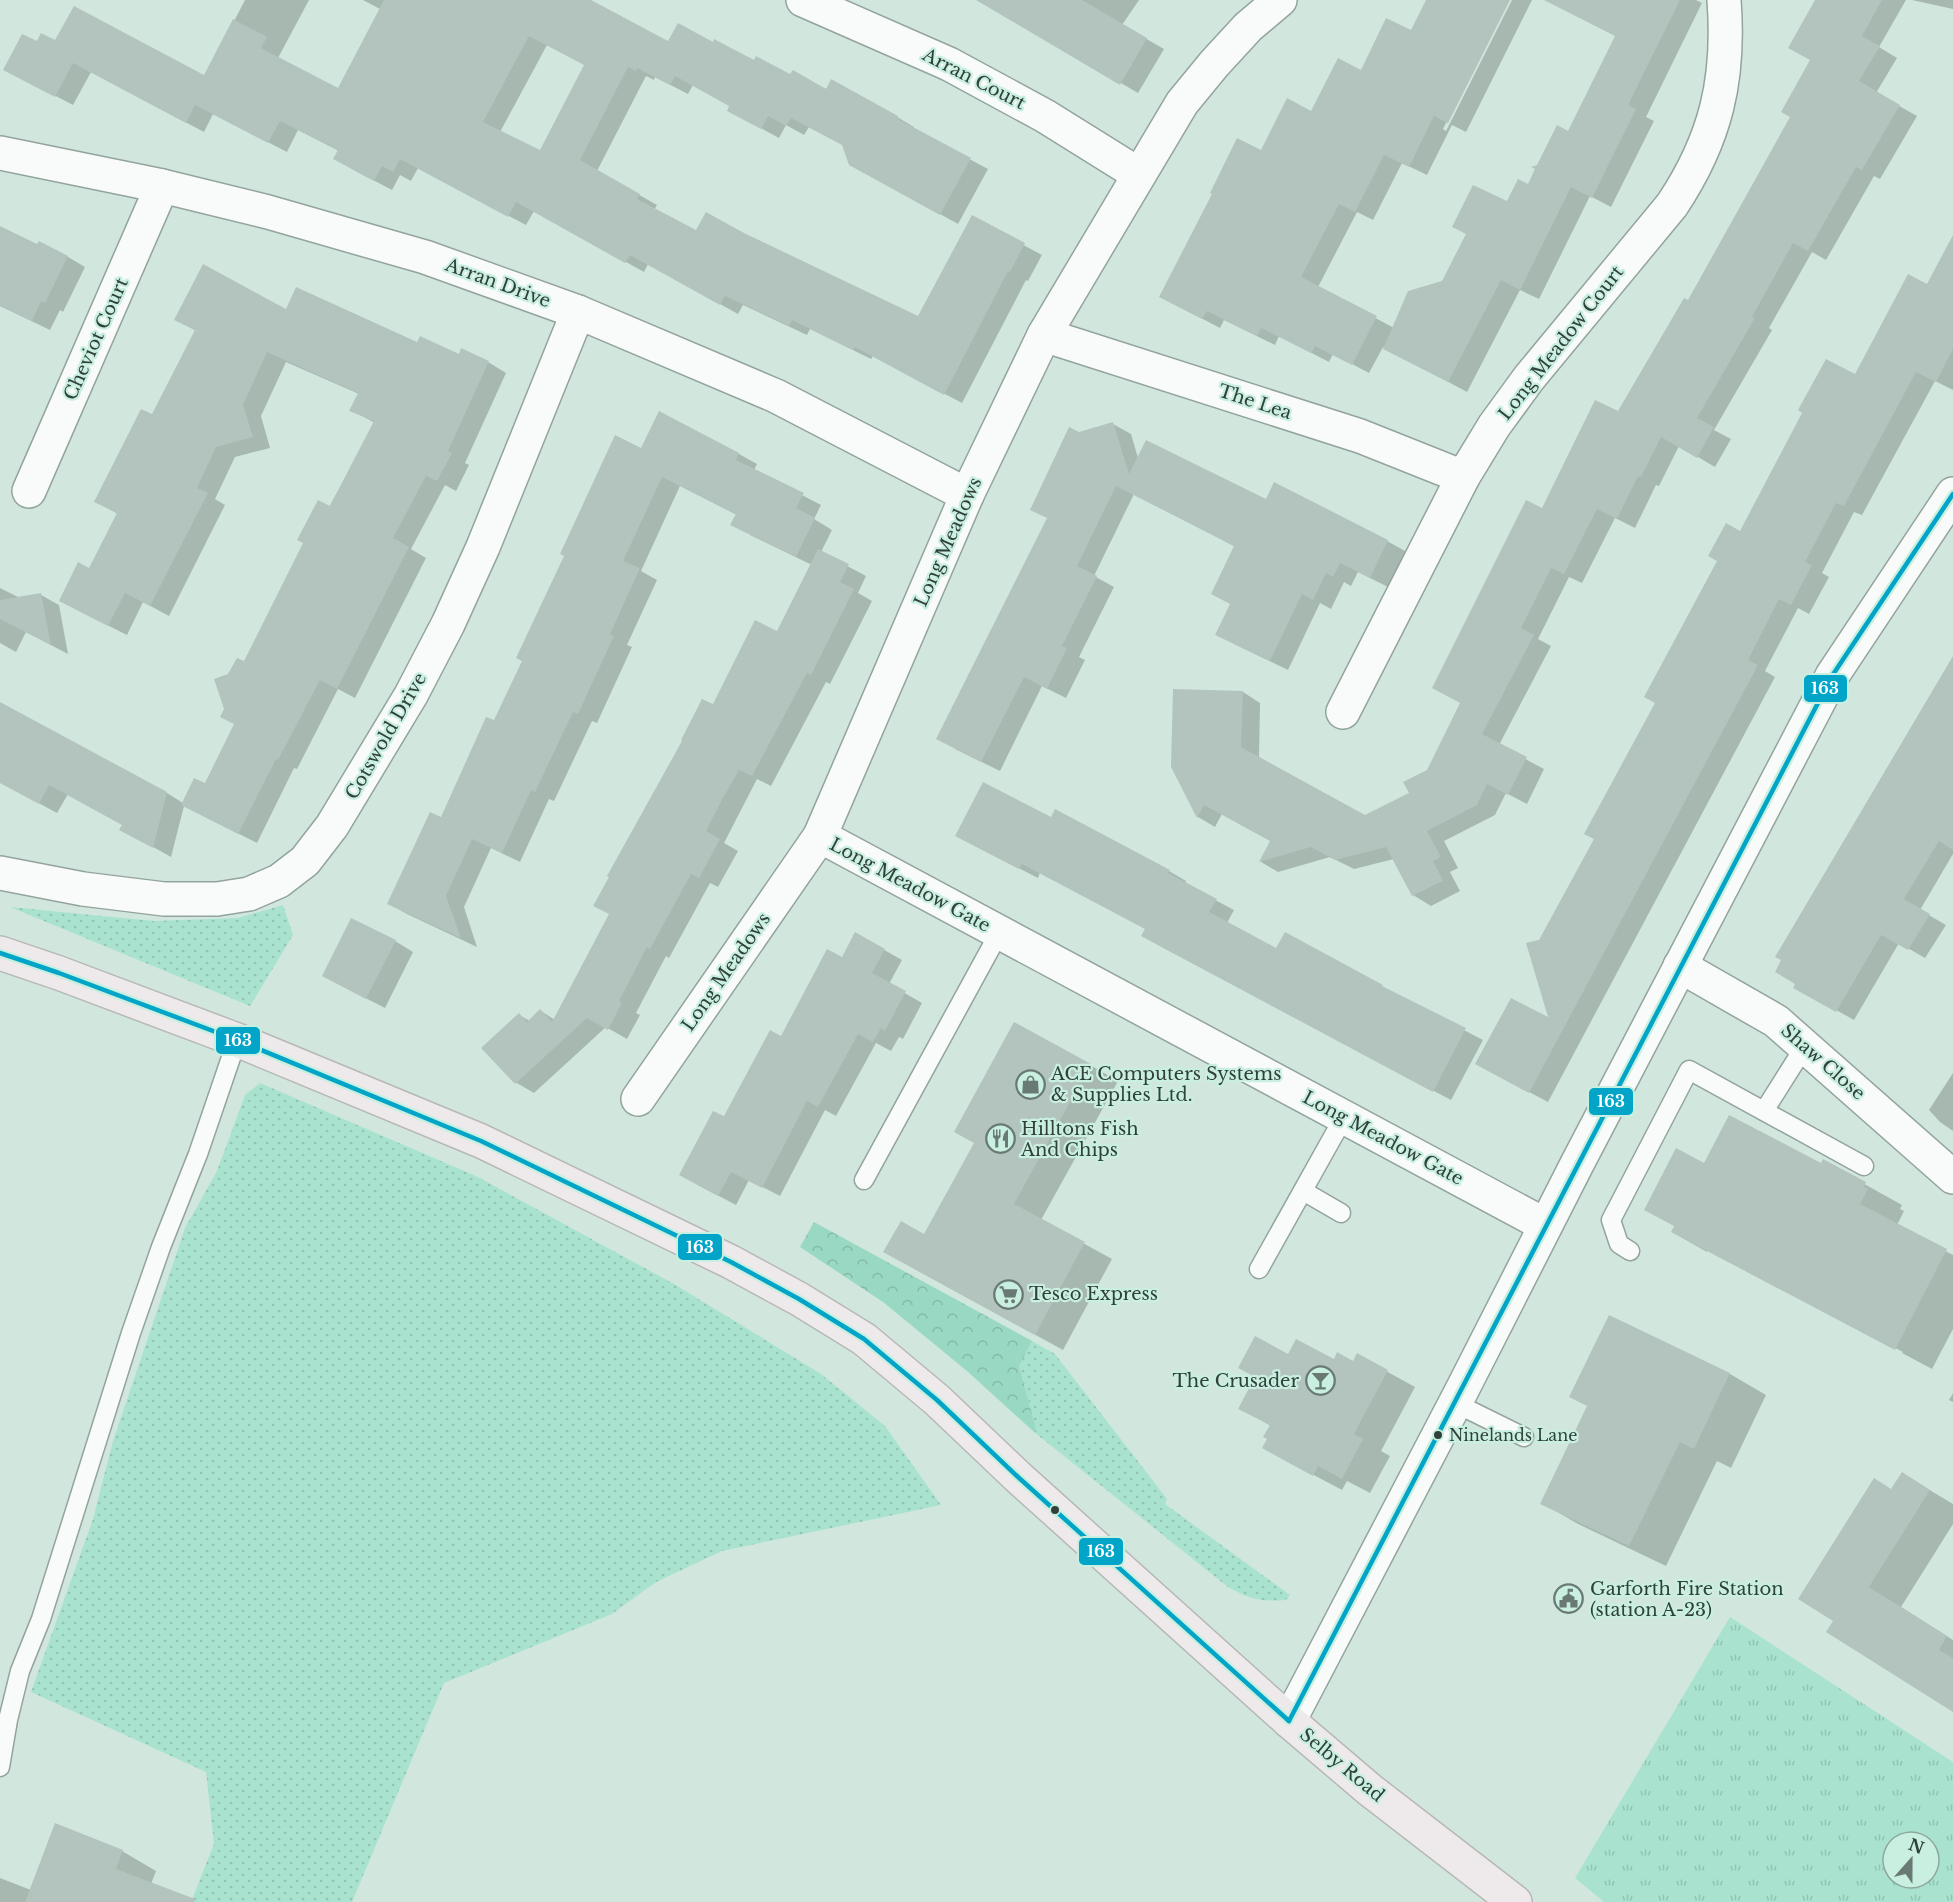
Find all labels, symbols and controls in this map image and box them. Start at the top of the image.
street label: Arran Court [918,43,1029,114]
street label: Arran Drive [442,253,553,312]
street label: Long Meadow Court [1494,261,1628,425]
street label: Cheviot Court [59,274,133,404]
street label: The Lea [1216,380,1294,424]
street label: Long Meadows [910,474,986,610]
street label: Cotswold Drive [341,669,431,803]
line badge: 163 [1803,674,1848,703]
text: 163 [1811,678,1839,698]
street label: Long Meadow Gate [826,833,994,937]
street label: Long Meadows [677,909,775,1035]
street label: Shaw Close [1776,1020,1870,1104]
line badge: 163 [215,1026,261,1055]
text: 163 [224,1030,252,1050]
place label: ACE Computers Systems & Supplies Ltd. [1050,1063,1281,1106]
shop icon: ACE Computers Systems & Supplies Ltd. [1014,1068,1046,1100]
street label: Long Meadow Gate [1299,1086,1467,1190]
line badge: 163 [1588,1087,1634,1116]
text: 163 [1597,1091,1625,1111]
place label: Hilltons Fish And Chips [1020,1118,1139,1161]
restaurant icon: Hilltons Fish And Chips [984,1123,1016,1155]
line badge: 163 [677,1233,723,1261]
text: 163 [686,1237,714,1257]
supermarket icon: Tesco Express [992,1278,1024,1310]
place label: Tesco Express [1029,1283,1158,1305]
bar icon: The Crusader [1304,1365,1336,1397]
place label: The Crusader [1172,1370,1299,1392]
place label: Ninelands Lane [1449,1425,1577,1445]
marker: Ninelands Lane [1432,1429,1444,1441]
unlabelled marker [1049,1504,1061,1516]
line badge: 163 [1078,1537,1124,1566]
text: 163 [1087,1541,1115,1561]
place label: Garforth Fire Station (station A-23) [1590,1578,1784,1621]
public building icon: Garforth Fire Station (station A-23) [1553,1583,1585,1615]
street label: Selby Road [1295,1723,1389,1807]
north arrow [1881,1830,1941,1890]
text: N [1906,1834,1927,1858]

